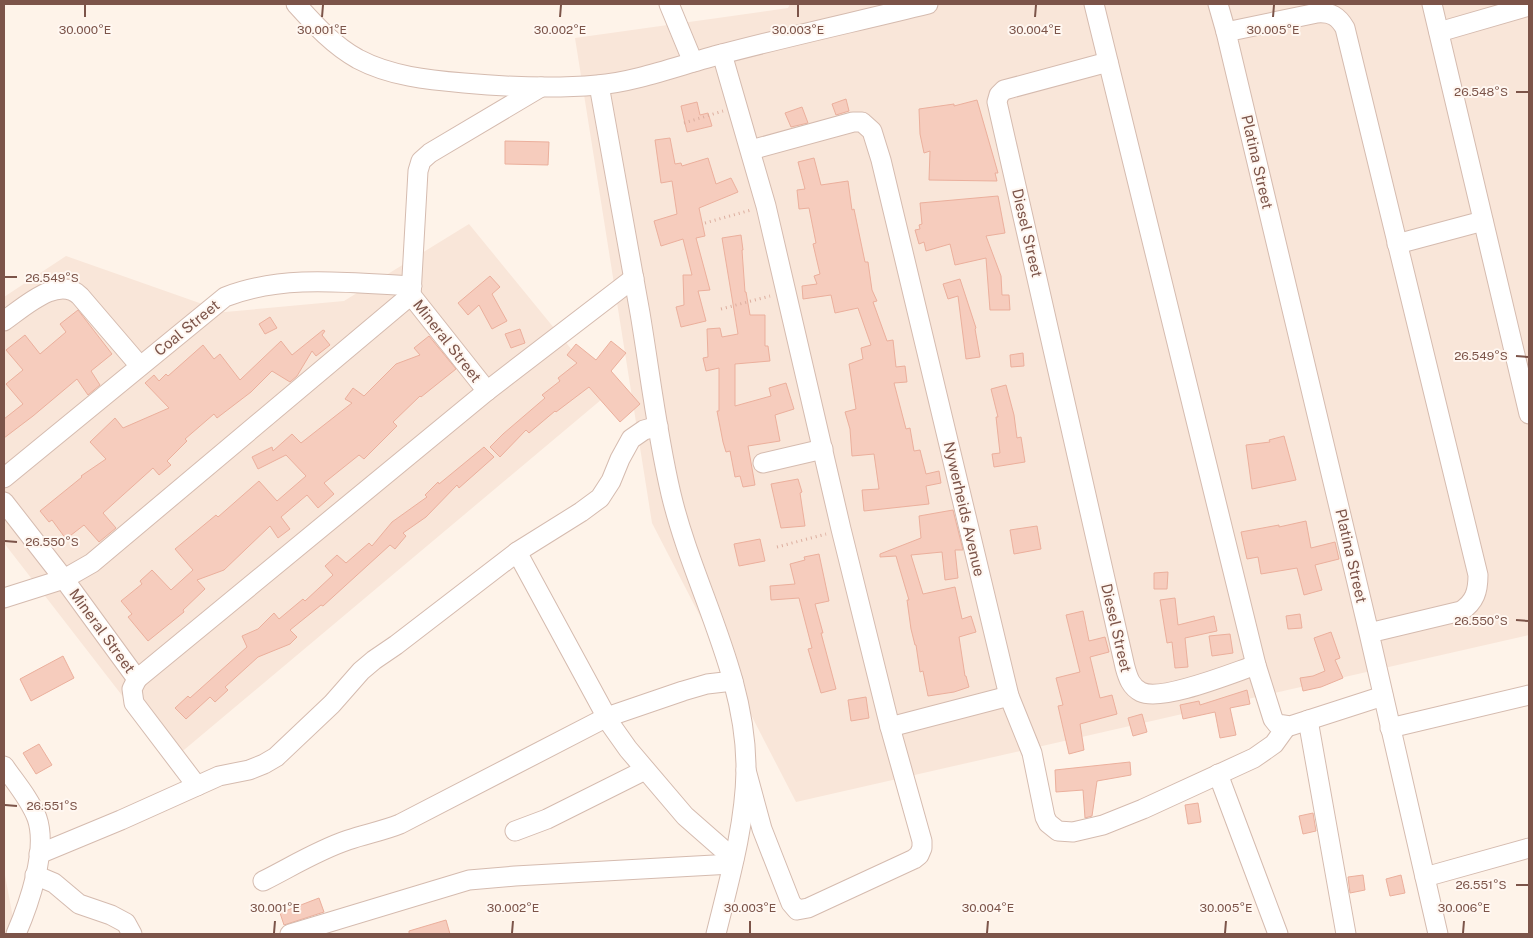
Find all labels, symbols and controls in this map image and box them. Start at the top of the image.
text: 30.000°E [59,23,111,37]
text: 30.001°E [297,23,347,37]
text: 30.002°E [534,23,586,37]
text: 30.003°E [772,23,824,37]
text: 30.004°E [1009,23,1061,37]
text: 30.005°E [1247,23,1299,37]
text: 26.548°S [1454,85,1508,99]
street label: Platina Street [1238,113,1277,211]
street label: Diesel Street [1009,187,1046,279]
text: 26.549°S [25,271,79,285]
street label: Coal Street [151,296,223,359]
street label: Mineral Street [410,296,485,386]
text: 26.549°S [1454,349,1508,363]
street label: Nywerheids Avenue [941,440,988,578]
street label: Platina Street [1332,507,1371,605]
text: 26.550°S [25,535,79,549]
street label: Diesel Street [1098,582,1135,674]
street label: Mineral Street [66,585,139,676]
text: 26.550°S [1454,614,1508,628]
text: 26.551°S [26,799,78,813]
text: 26.551°S [1455,878,1507,892]
text: 30.001°E [250,901,300,915]
text: 30.002°E [487,901,539,915]
text: 30.003°E [724,901,776,915]
text: 30.004°E [962,901,1014,915]
text: 30.005°E [1200,901,1252,915]
text: 30.006°E [1438,901,1490,915]

